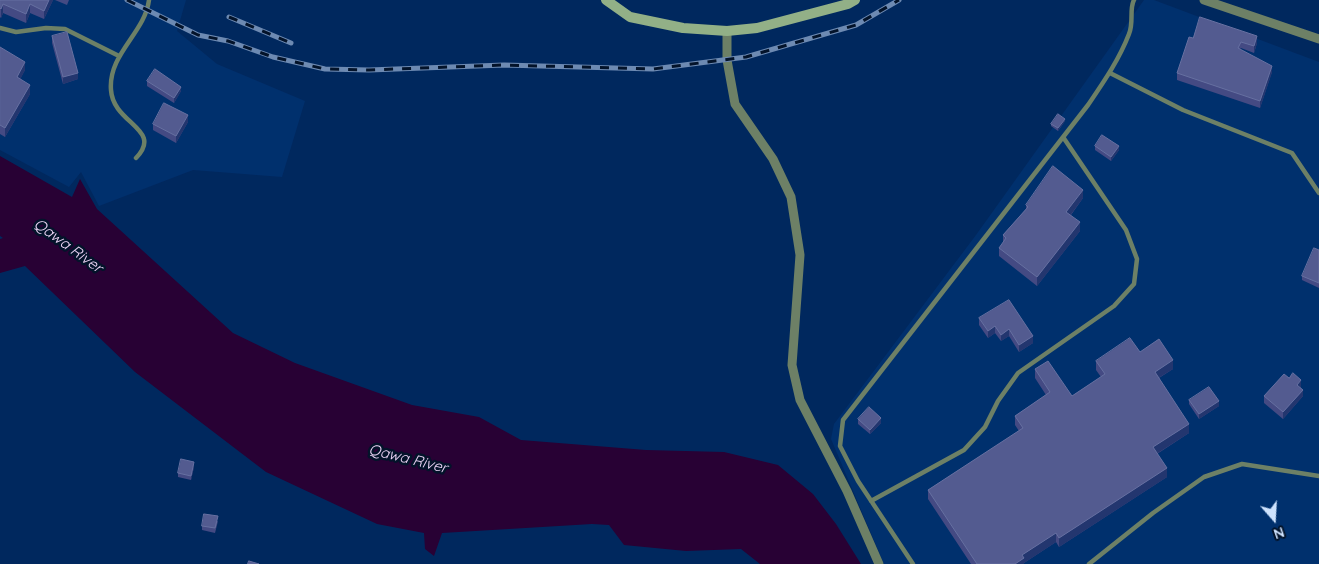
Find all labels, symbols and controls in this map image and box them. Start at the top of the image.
water label: Qawa River [30,215,106,277]
water label: Qawa River [367,441,449,477]
north arrow [1249,494,1299,544]
text: N [1271,523,1287,543]

